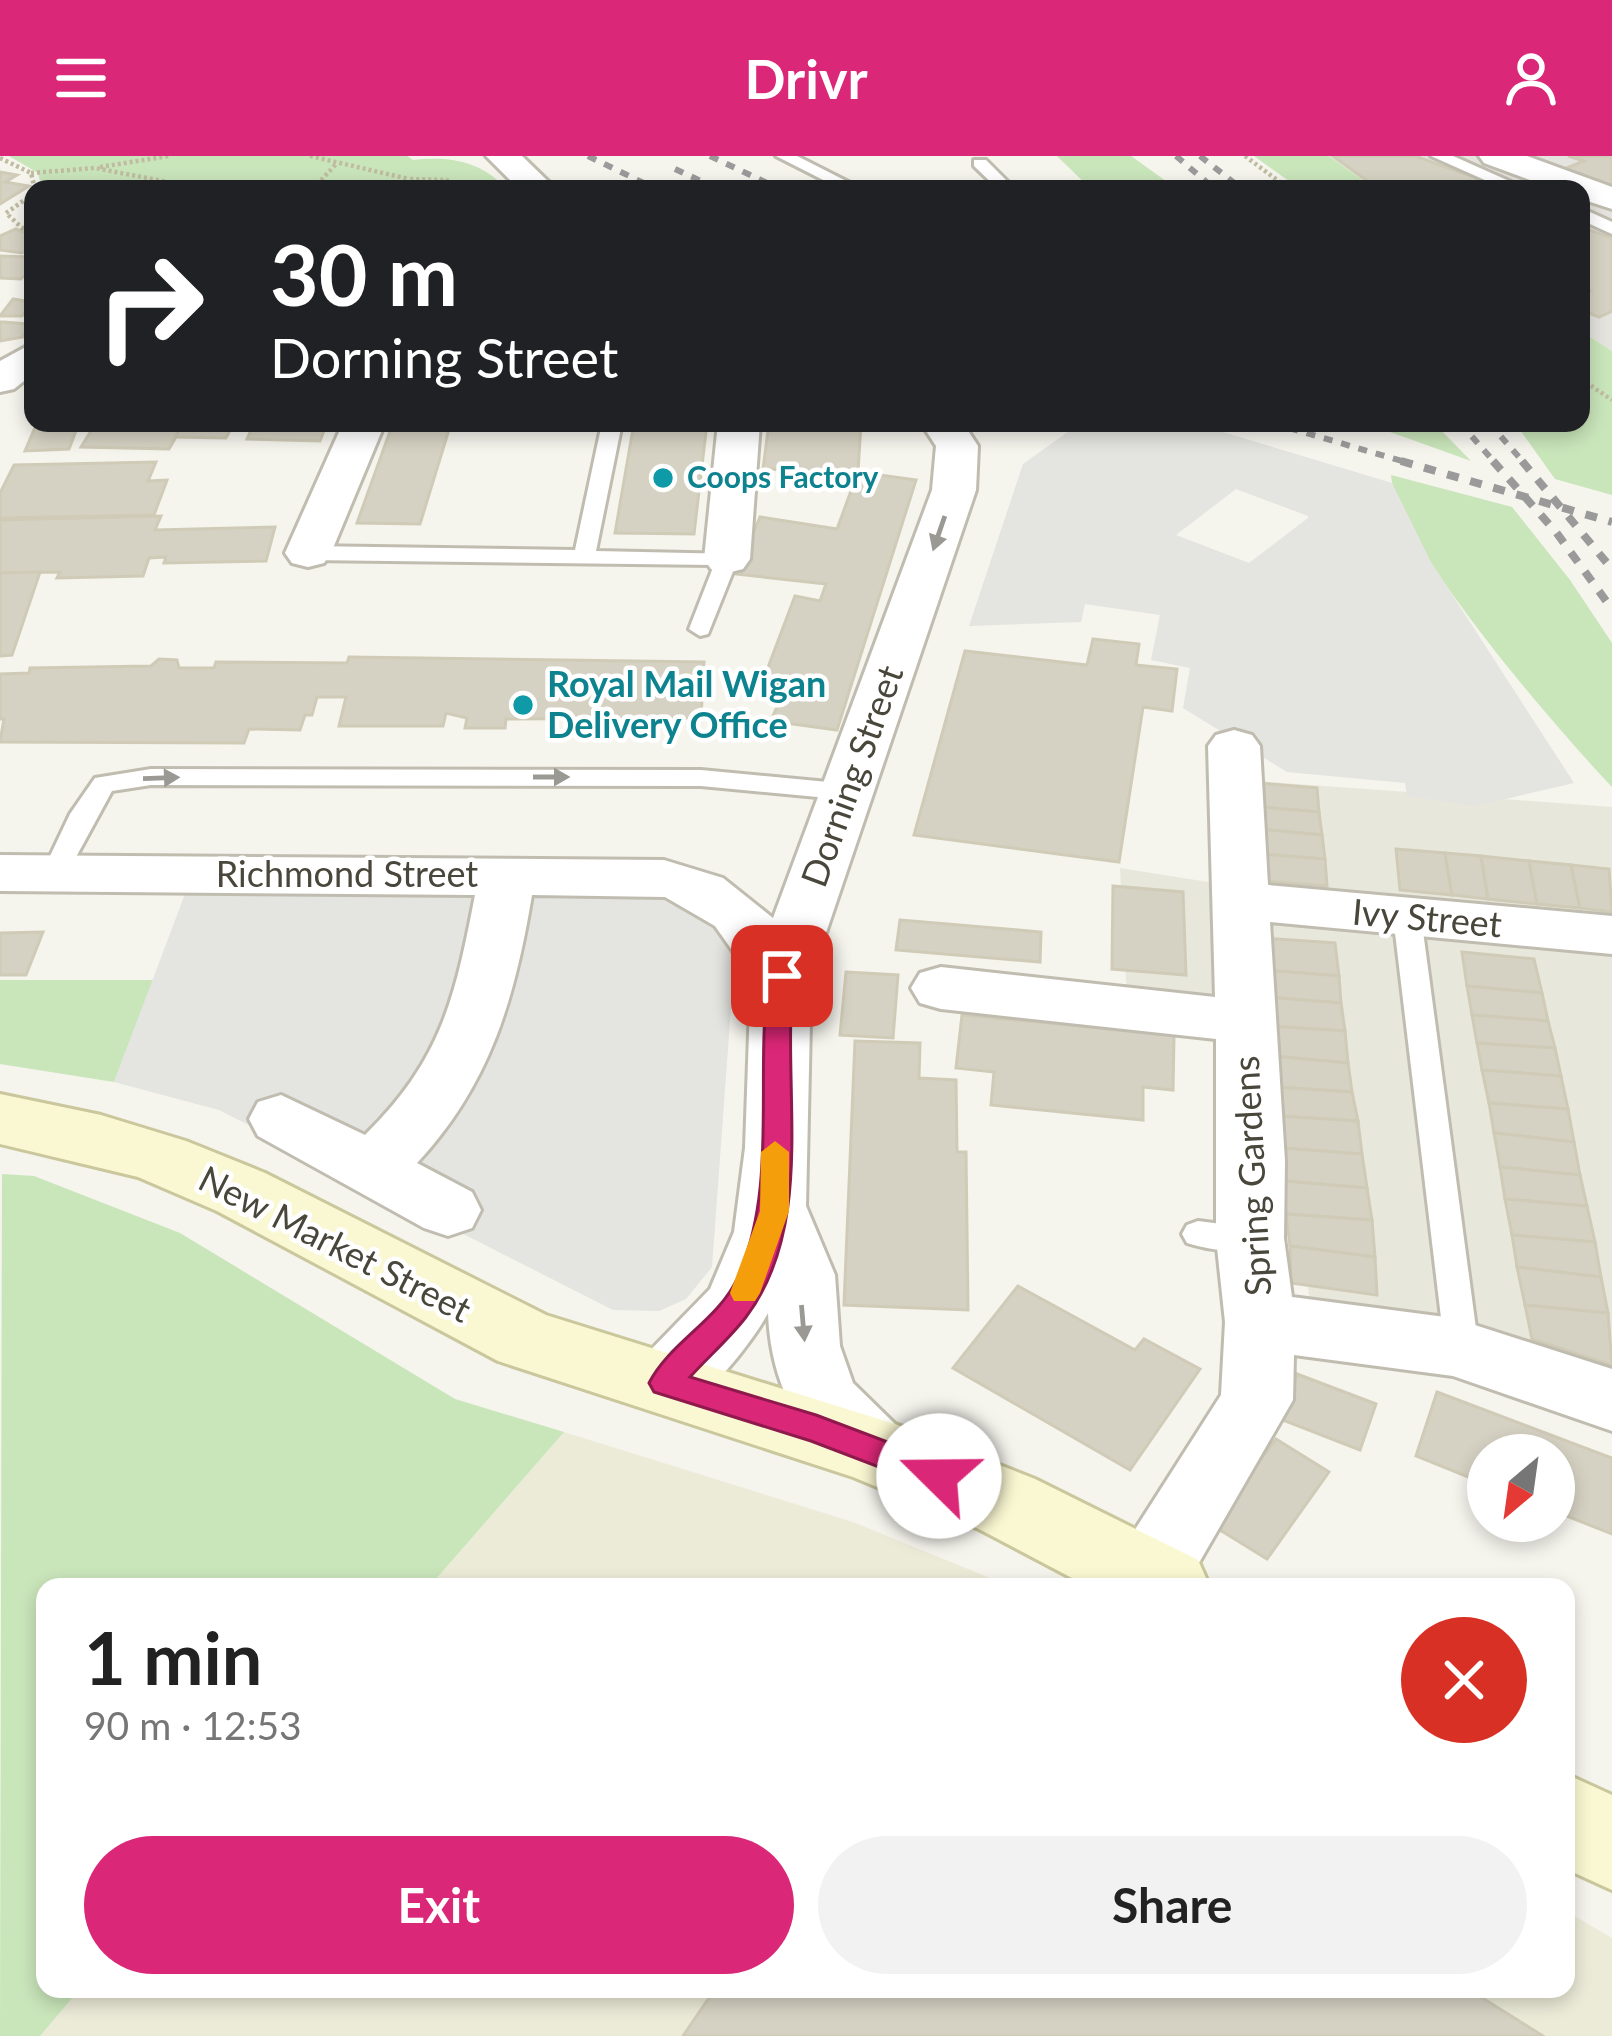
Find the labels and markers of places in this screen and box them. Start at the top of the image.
place label: Coops Factory [687,458,879,494]
marker: Coops Factory [650,465,676,491]
place label: Royal Mail Wigan Delivery Office [547,661,826,746]
marker: Royal Mail Wigan Delivery Office [510,692,536,718]
pin [731,925,833,1027]

